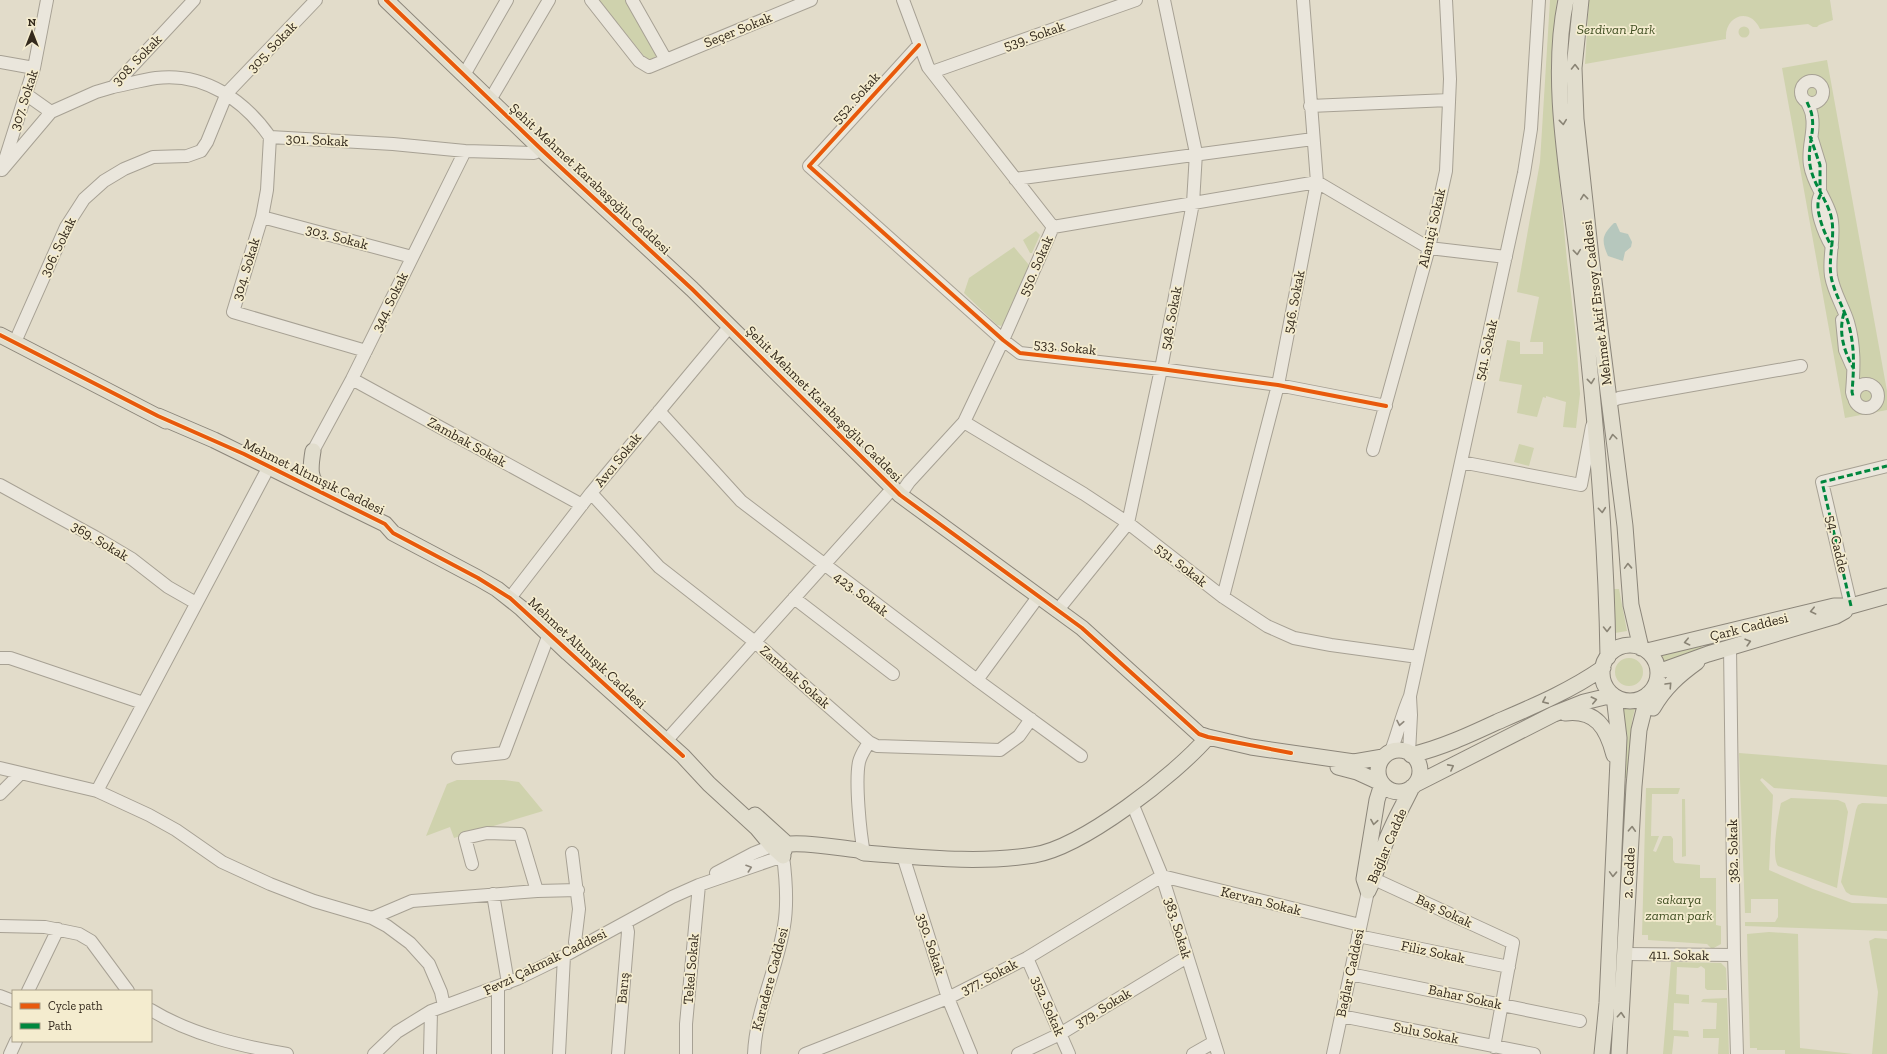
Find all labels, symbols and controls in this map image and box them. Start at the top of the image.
street label: Seçer Sokak [701,8,775,51]
north arrow [12,12,52,52]
text: N [28,16,37,29]
street label: 305. Sokak [244,17,301,76]
street label: 539. Sokak [1001,17,1067,54]
park label: Serdivan Park [1577,21,1655,38]
street label: 308. Sokak [109,30,166,89]
one-way arrow [1570,64,1579,70]
street label: 307. Sokak [6,67,42,133]
street label: 552. Sokak [828,68,884,127]
street label: Şehit Mehmet Karabaşoğlu Caddesi [506,100,674,258]
one-way arrow [1558,119,1567,125]
street label: 301. Sokak [285,130,349,150]
street label: Alaniçi Sokak [1415,186,1450,269]
one-way arrow [1580,193,1589,200]
street label: 306. Sokak [36,214,80,280]
street label: Mehmet Akif Ersoy Caddesi [1578,220,1616,386]
street label: 303. Sokak [304,221,371,254]
street label: 550. Sokak [1015,233,1057,299]
street label: 304. Sokak [228,235,264,302]
one-way arrow [1572,249,1581,255]
street label: 546. Sokak [1280,268,1309,335]
street label: 344. Sokak [368,269,412,335]
street label: 548. Sokak [1157,284,1186,351]
street label: 541. Sokak [1471,317,1501,382]
street label: Şehit Mehmet Karabaşoğlu Caddesi [742,322,906,486]
street label: 533. Sokak [1033,335,1098,359]
one-way arrow [1586,378,1595,384]
street label: Zambak Sokak [425,413,510,471]
street label: Avcı Sokak [591,429,645,491]
one-way arrow [1609,434,1618,440]
street label: Mehmet Altınışık Caddesi [241,435,388,519]
one-way arrow [1597,507,1606,513]
street label: 54. Cadde [1822,514,1852,575]
street label: 369. Sokak [68,517,132,565]
street label: 531. Sokak [1152,539,1211,591]
one-way arrow [1624,563,1632,569]
street label: 423. Sokak [830,568,892,620]
street label: Mehmet Altınışık Caddesi [524,594,650,712]
one-way arrow [1810,606,1817,615]
street label: Çark Caddesi [1708,609,1790,645]
one-way arrow [1603,626,1612,632]
one-way arrow [1684,637,1691,646]
one-way arrow [1744,638,1751,647]
street label: Zambak Sokak [756,642,834,713]
one-way arrow [1664,682,1672,690]
one-way arrow [1541,696,1549,704]
one-way arrow [1590,696,1597,704]
one-way arrow [1396,720,1405,727]
one-way arrow [1447,764,1454,772]
street label: Bağlar Cadde [1364,805,1411,886]
street label: 382. Sokak [1724,818,1742,883]
one-way arrow [1370,819,1379,825]
one-way arrow [1627,826,1636,832]
street label: 2. Cadde [1619,847,1639,899]
one-way arrow [745,864,752,872]
one-way arrow [1609,871,1617,877]
street label: Kervan Sokak [1219,883,1304,919]
street label: Baş Sokak [1413,891,1476,932]
park label: sakarya zaman park [1645,891,1713,924]
street label: 383. Sokak [1161,895,1196,961]
street label: 350. Sokak [913,911,949,978]
street label: Fevzi Çakmak Caddesi [481,925,609,999]
street label: Karadere Caddesi [748,925,792,1032]
street label: Bağlar Caddesi [1332,927,1368,1019]
street label: Tekel Sokak [679,932,703,1005]
street label: Filiz Sokak [1399,937,1467,967]
street label: 411. Sokak [1649,946,1710,964]
street label: 377. Sokak [958,955,1021,999]
street label: Barış [613,972,633,1004]
street label: 352. Sokak [1028,974,1068,1039]
street label: Bahar Sokak [1427,981,1504,1013]
street label: 379. Sokak [1072,984,1135,1032]
legend [12,990,152,1042]
text: Cycle path [48,999,103,1013]
one-way arrow [1617,1012,1626,1018]
street label: Sulu Sokak [1392,1018,1461,1048]
text: Path [48,1019,72,1033]

